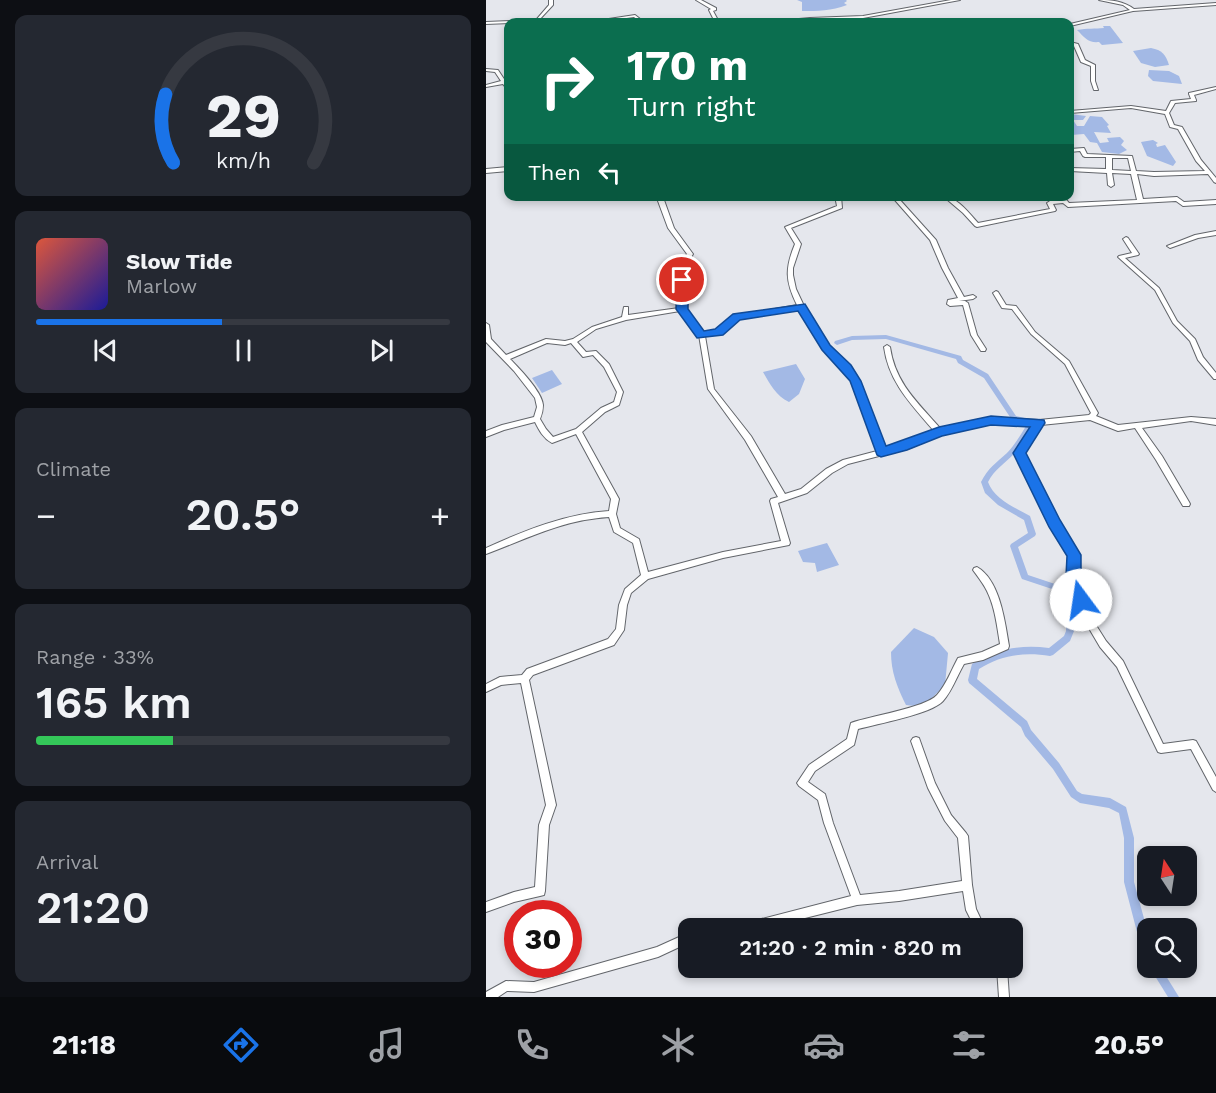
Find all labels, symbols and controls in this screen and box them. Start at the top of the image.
text: 170 m [627,41,748,90]
icon: right [528,42,606,120]
text: 29 [205,79,281,152]
text: Turn right [627,91,756,123]
text: km/h [215,148,271,173]
icon: left [593,156,626,189]
text: Then [528,160,581,185]
text: Slow Tide [126,249,233,274]
pin [656,254,707,305]
icon: arrive [665,263,698,296]
text: Marlow [126,274,197,298]
icon: previous [89,334,122,367]
icon: pause [227,334,260,367]
icon: next [365,334,398,367]
text: Climate [36,457,111,481]
text: 20.5° [185,488,301,541]
text: − [36,496,56,535]
text: + [430,496,450,535]
position arrow [1049,568,1113,632]
text: Range · 33% [36,645,154,669]
text: 165 km [36,676,192,729]
north arrow [1137,846,1197,906]
map controls [1137,846,1197,978]
text: Arrival [36,850,98,874]
text: 21:20 [36,881,150,934]
speed limit sign: 30 [504,900,582,978]
button: search [1137,918,1197,978]
text: 21:20 · 2 min · 820 m [739,935,962,960]
icon: directions [220,1024,262,1066]
icon: music [366,1024,408,1066]
icon: phone [511,1024,553,1066]
icon: climate [657,1024,699,1066]
icon: car [803,1024,845,1066]
icon: filters [948,1024,990,1066]
text: 21:18 [52,1029,116,1061]
text: 20.5° [1094,1029,1164,1061]

